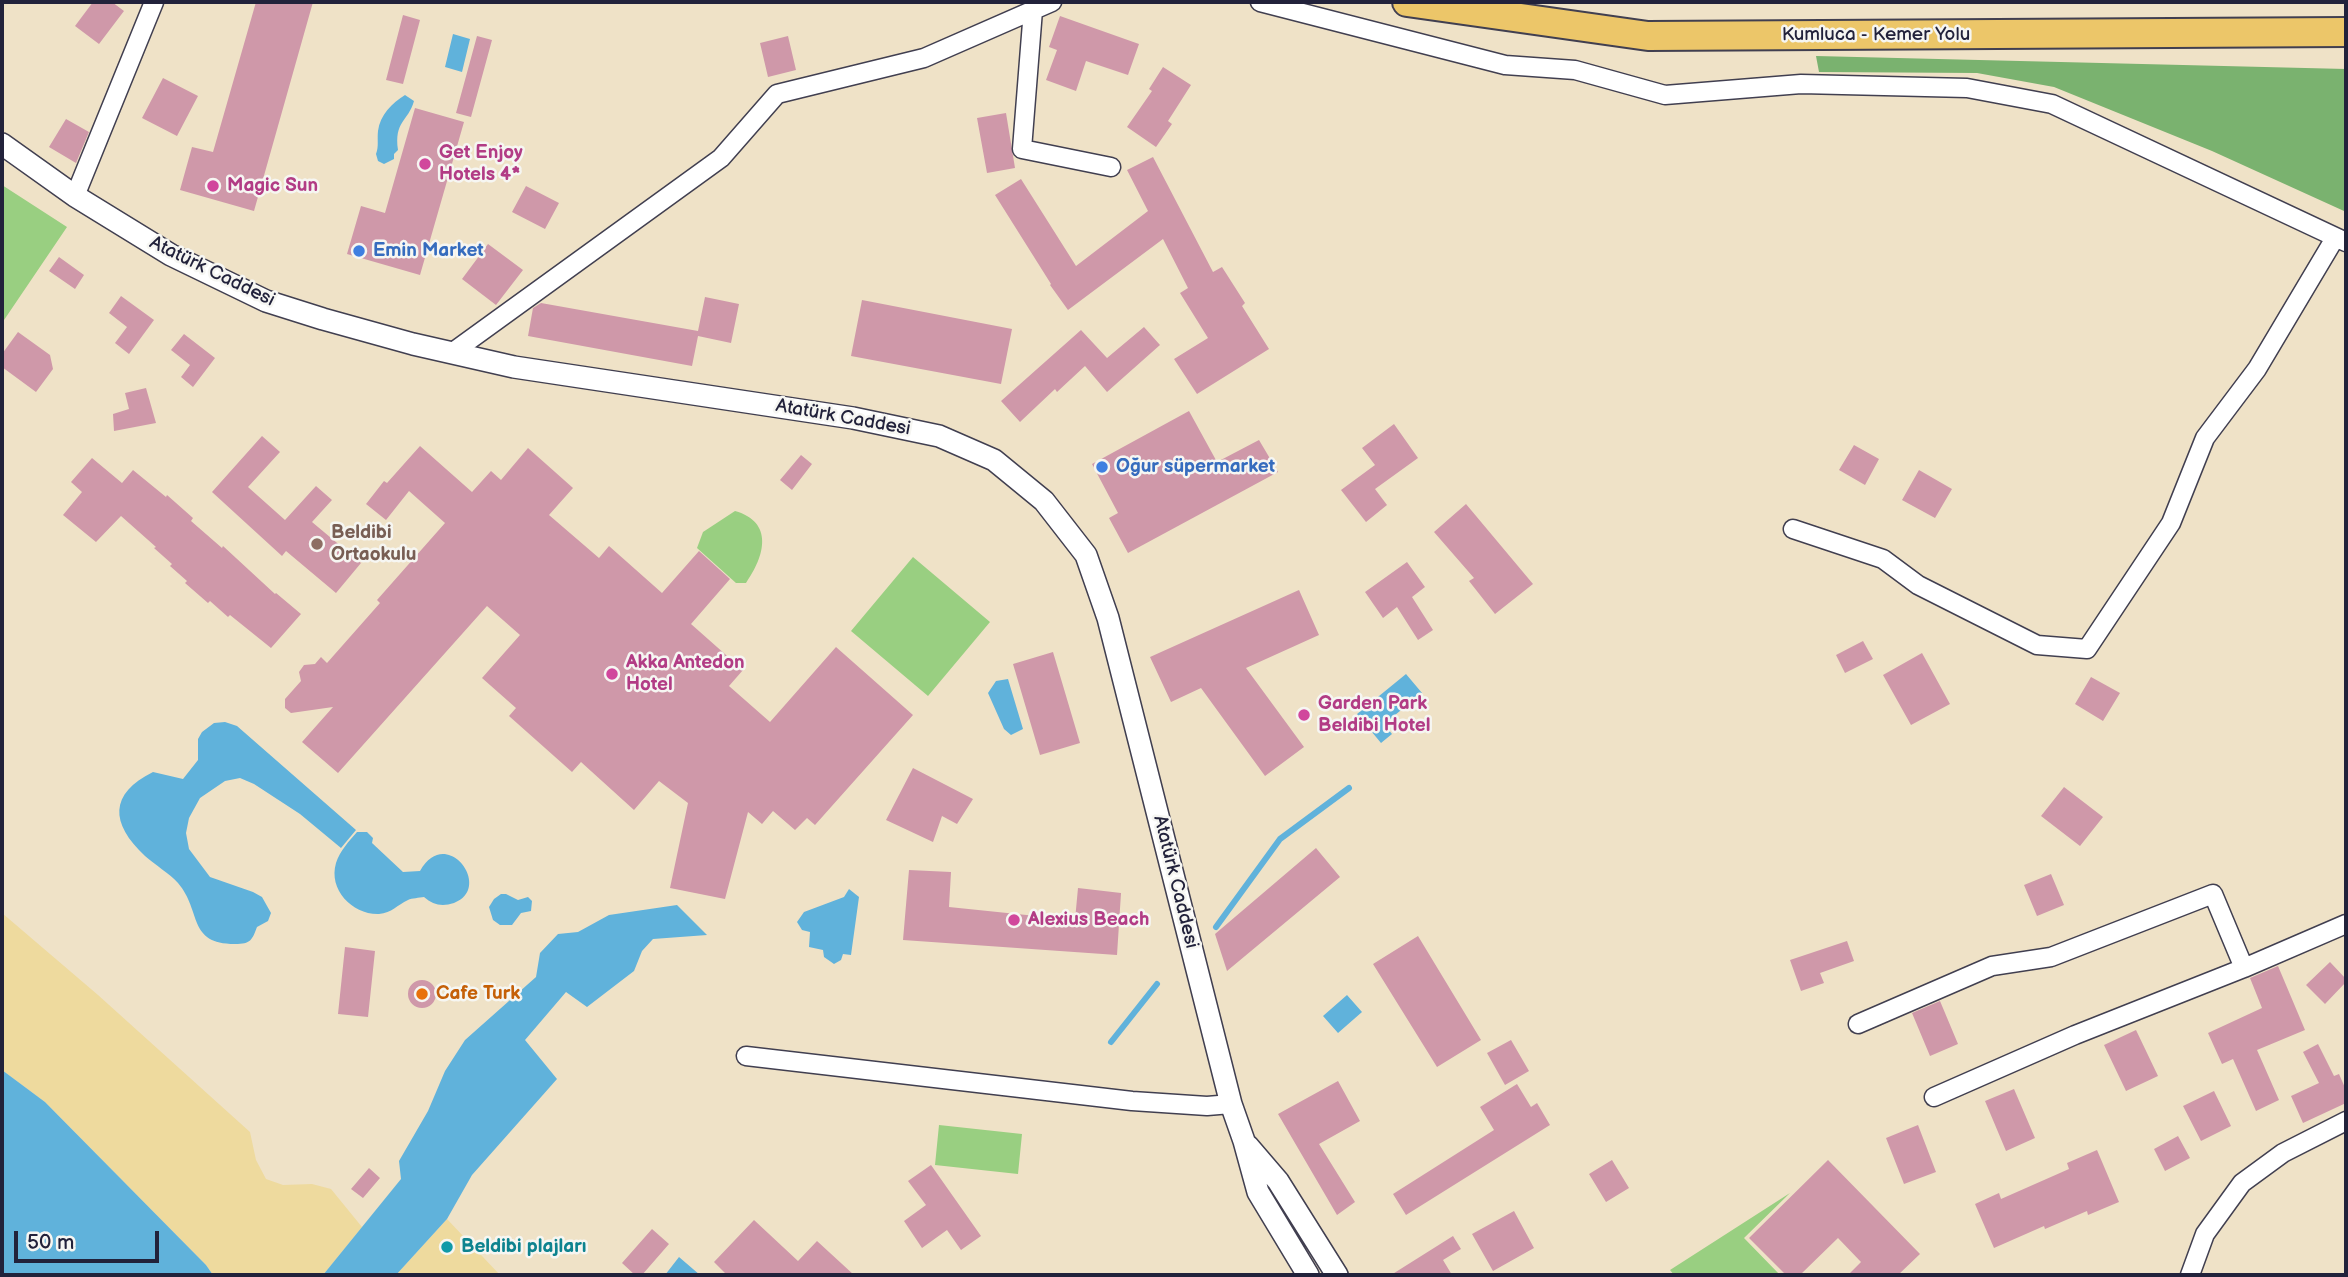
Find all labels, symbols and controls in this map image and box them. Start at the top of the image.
street label: Kumluca - Kemer Yolu [1782,24,1970,46]
place label: Get Enjoy Hotels 4* [439,142,523,186]
marker: Get Enjoy Hotels 4* [417,156,433,172]
place label: Magic Sun [227,175,318,197]
marker: Magic Sun [205,178,221,194]
street label: Atatürk Caddesi [146,232,278,312]
place label: Emin Market [373,240,484,262]
marker: Emin Market [351,243,367,259]
street label: Atatürk Caddesi [774,395,912,441]
place label: Oğur süpermarket [1116,456,1275,478]
marker: Oğur süpermarket [1094,459,1110,475]
place label: Beldibi Ortaokulu [331,522,416,566]
marker: Beldibi Ortaokulu [309,536,325,552]
place label: Akka Antedon Hotel [626,652,745,696]
marker: Akka Antedon Hotel [604,666,620,682]
place label: Garden Park Beldibi Hotel [1318,693,1430,737]
marker: Garden Park Beldibi Hotel [1296,707,1312,723]
street label: Atatürk Caddesi [1147,813,1203,951]
place label: Alexius Beach [1028,909,1149,931]
marker: Alexius Beach [1006,912,1022,928]
place label: Cafe Turk [436,983,520,1005]
marker: Cafe Turk [414,986,430,1002]
scale bar [18,1218,163,1262]
text: 50 m [27,1230,74,1255]
place label: Beldibi plajları [461,1236,586,1258]
marker: Beldibi plajları [439,1239,455,1255]

